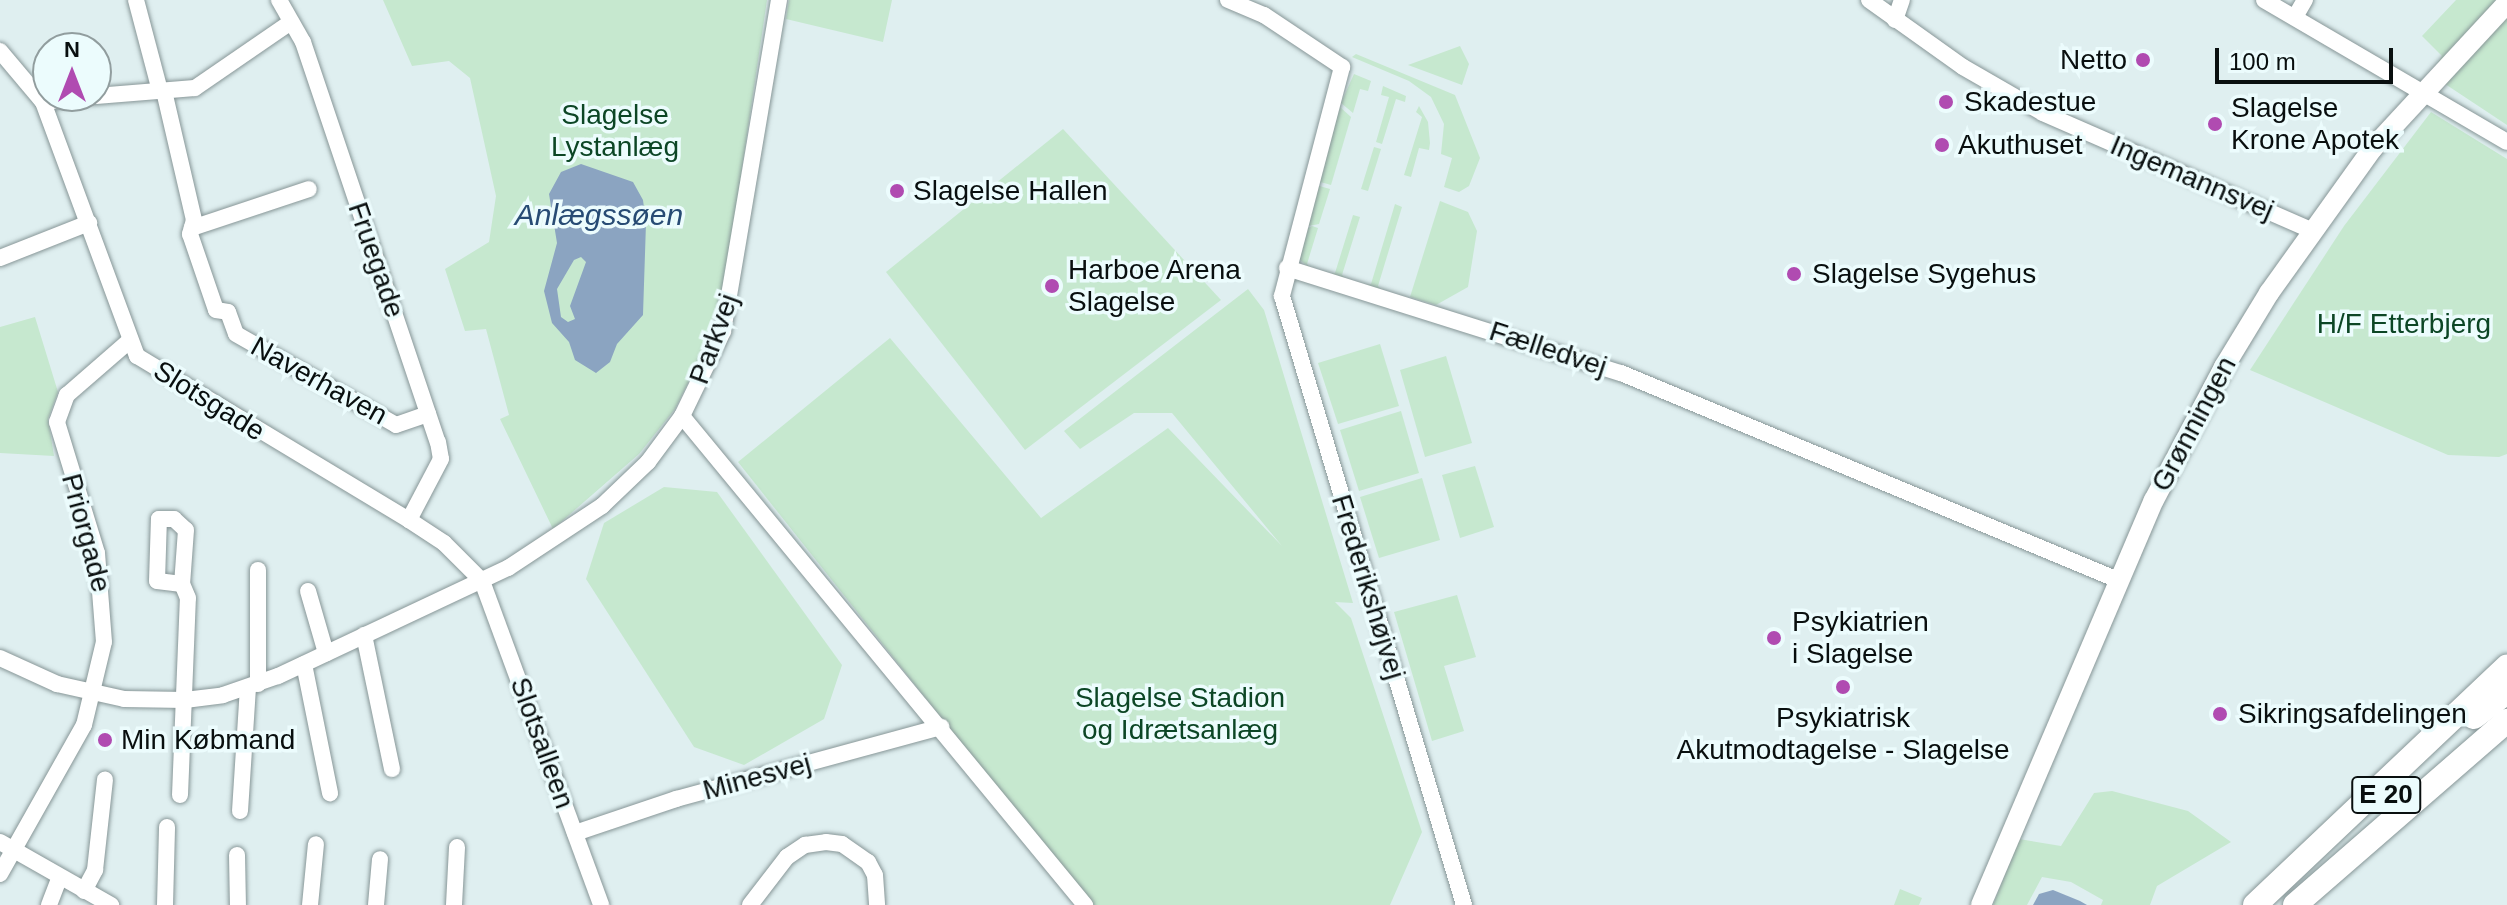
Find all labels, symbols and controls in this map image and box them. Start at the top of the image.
north arrow [32,32,112,112]
scale bar [2219,32,2397,82]
text: N [64,37,80,62]
place label: Netto [2060,43,2127,77]
text: 100 m [2229,48,2296,75]
marker: Netto [2134,51,2152,69]
place label: Skadestue [1964,85,2096,119]
marker: Skadestue [1935,91,1957,113]
place label: Slagelse Krone Apotek [2231,91,2401,157]
park label: Slagelse Lystanlæg [551,98,679,164]
marker: Slagelse Krone Apotek [2206,115,2224,133]
place label: Akuthuset [1958,128,2083,162]
street label: Ingemannsvej [2105,128,2279,228]
marker: Akuthuset [1933,136,1951,154]
place label: Slagelse Hallen [913,174,1108,208]
marker: Slagelse Hallen [888,182,906,200]
water label: Anlægssøen [515,197,683,233]
street label: Fruegade [341,198,411,322]
place label: Harboe Arena Slagelse [1068,253,1242,319]
place label: Slagelse Sygehus [1812,257,2036,291]
marker: Slagelse Sygehus [1783,263,1805,285]
marker: Harboe Arena Slagelse [1043,277,1061,295]
street label: Parkvej [682,289,746,389]
park label: H/F Etterbjerg [2317,307,2491,341]
street label: Fælledvej [1485,314,1611,384]
street label: Naverhaven [245,330,393,432]
street label: Grønningen [2144,351,2244,497]
street label: Slotsgade [147,354,271,448]
street label: Priorgade [54,470,118,596]
street label: Frederikshøjvej [1324,491,1412,683]
place label: Psykiatrien i Slagelse [1792,605,1929,671]
marker: Psykiatrien i Slagelse [1763,627,1785,649]
street label: Slotsalleen [503,673,581,813]
marker: Psykiatrisk Akutmodtagelse - Slagelse [1832,676,1854,698]
park label: Slagelse Stadion og Idrætsanlæg [1075,681,1285,747]
place label: Sikringsafdelingen [2238,697,2467,731]
place label: Psykiatrisk Akutmodtagelse - Slagelse [1676,701,2010,767]
marker: Sikringsafdelingen [2209,703,2231,725]
place label: Min Købmand [121,723,295,757]
marker: Min Købmand [96,731,114,749]
street label: Minesvej [699,746,815,808]
road number: E 20 [2350,773,2422,817]

